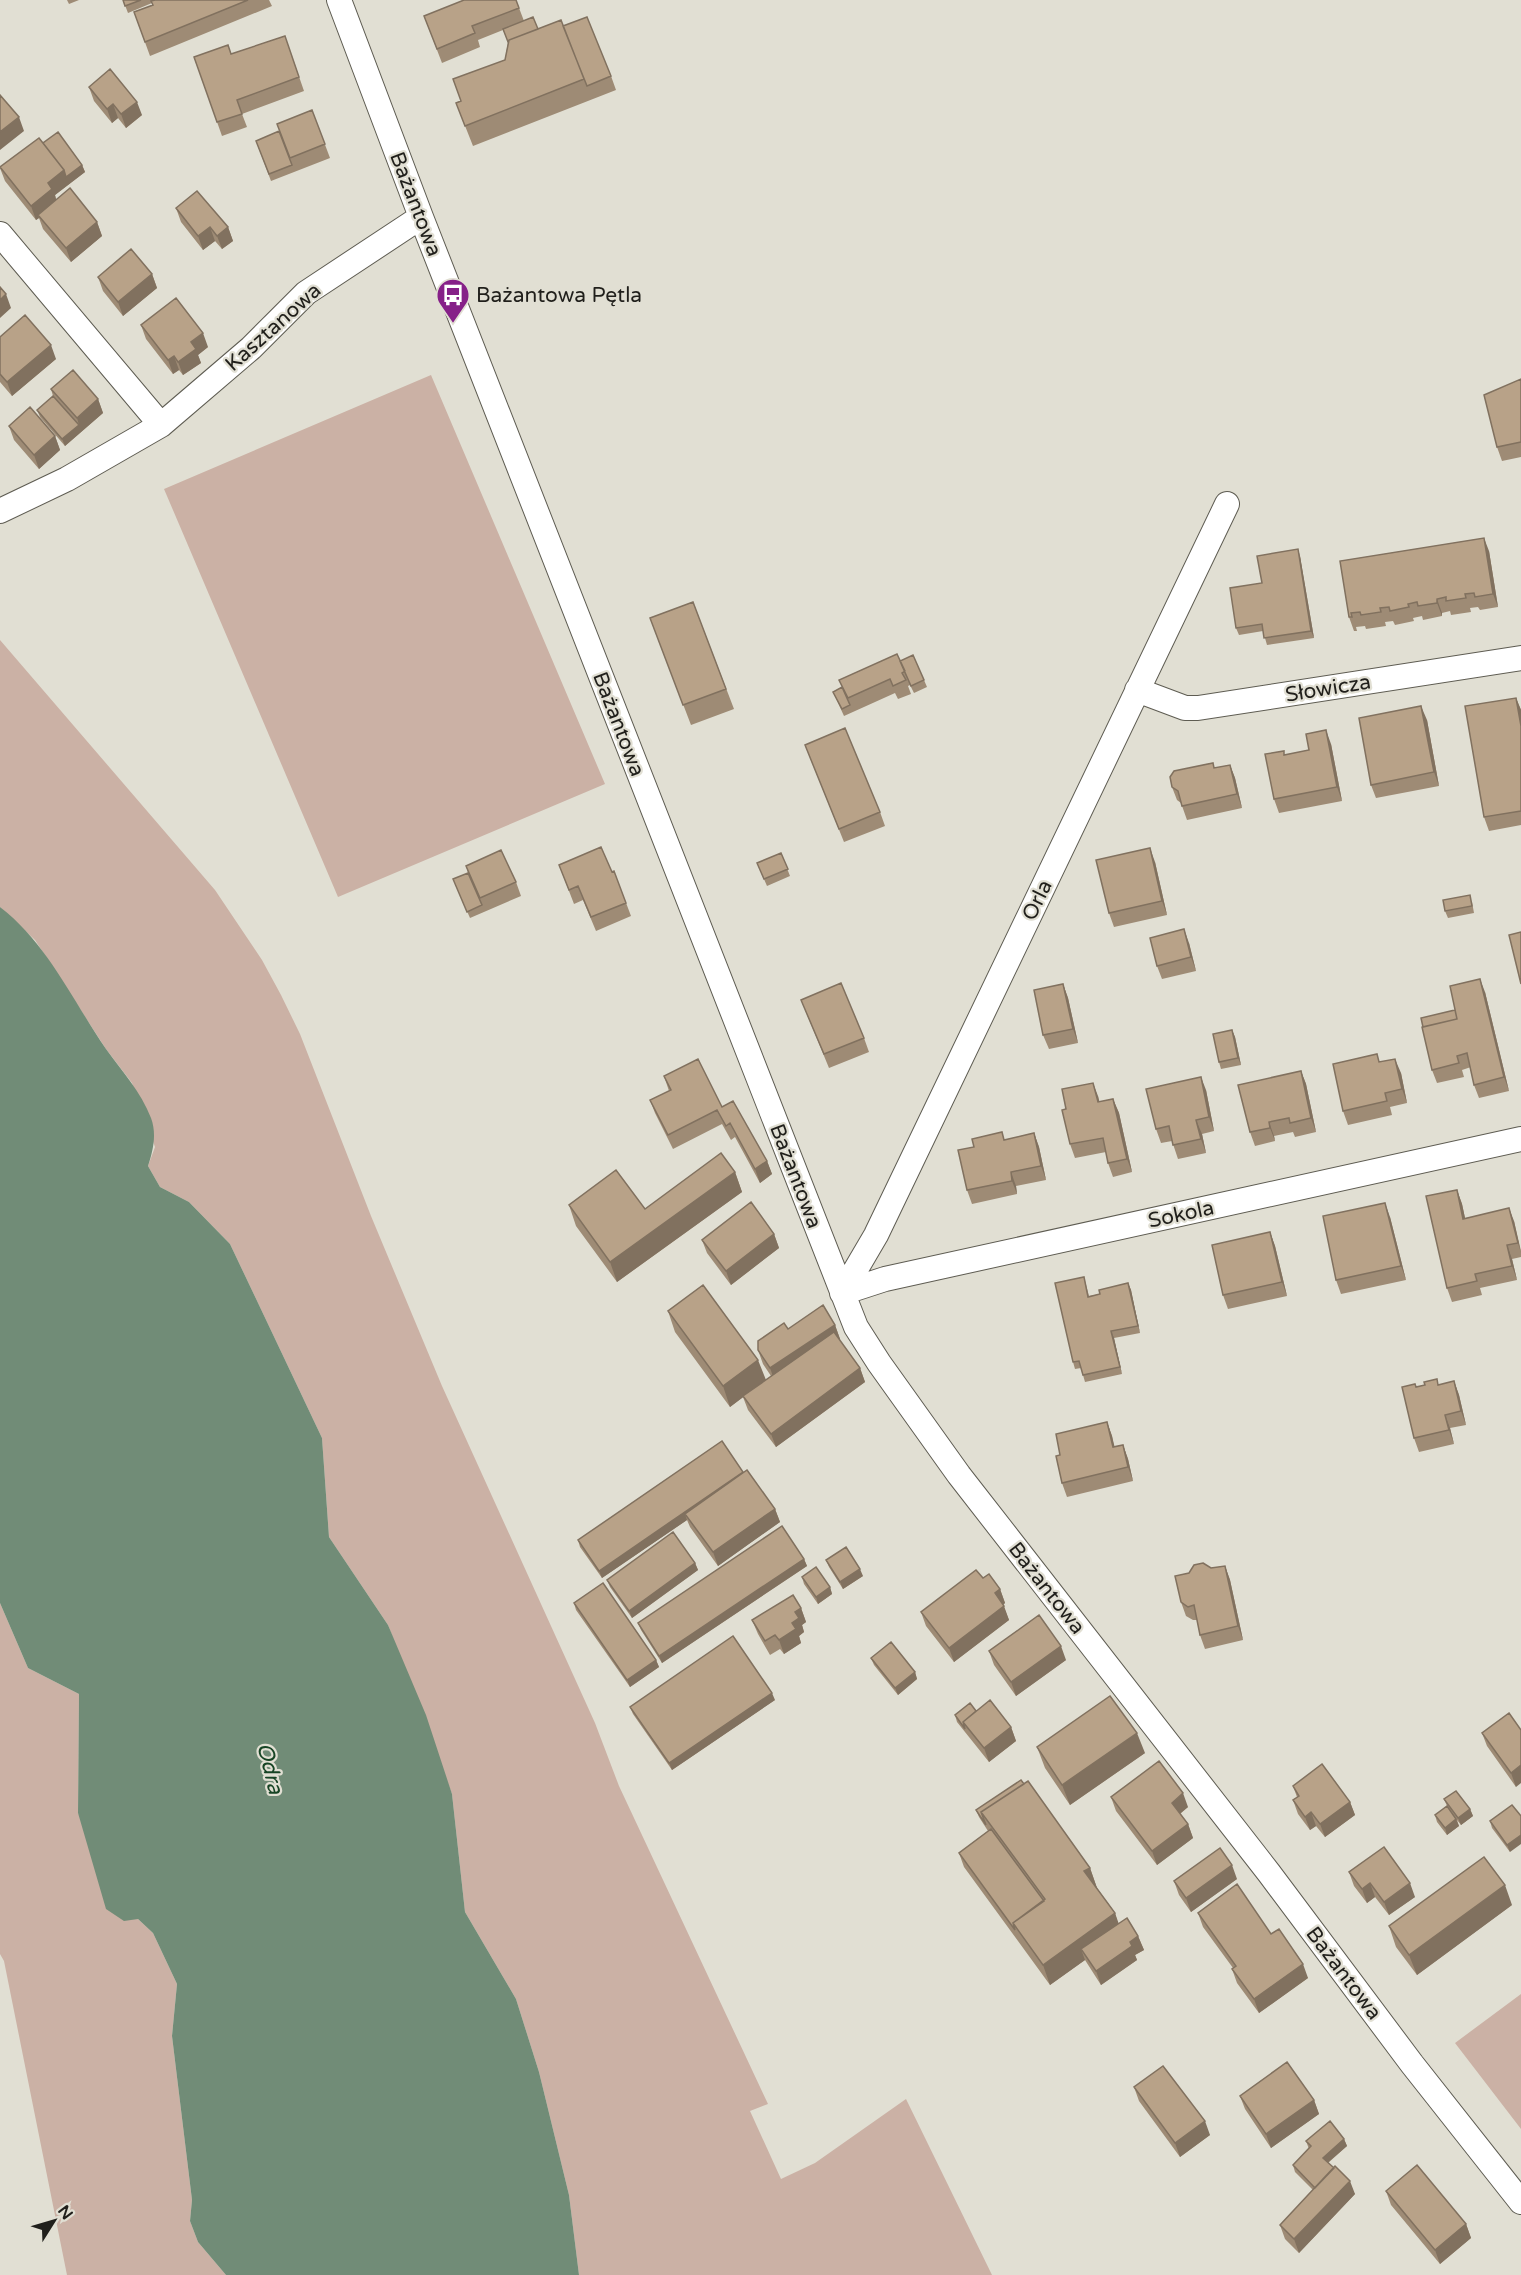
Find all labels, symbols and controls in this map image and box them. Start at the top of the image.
street label: Bażantowa [384,148,447,260]
bus stop icon: Bażantowa Pętla [435,277,471,324]
street label: Kasztanowa [220,278,326,377]
place label: Bażantowa Pętla [476,283,642,308]
street label: Bażantowa [587,668,650,780]
street label: Słowicza [1283,669,1373,708]
street label: Orla [1017,876,1058,925]
street label: Bażantowa [764,1120,827,1232]
street label: Sokola [1146,1195,1216,1234]
street label: Bażantowa [1003,1537,1090,1639]
water label: Odra [251,1740,289,1797]
street label: Bażantowa [1301,1922,1387,2025]
north arrow [24,2191,84,2251]
text: N [53,2201,77,2224]

